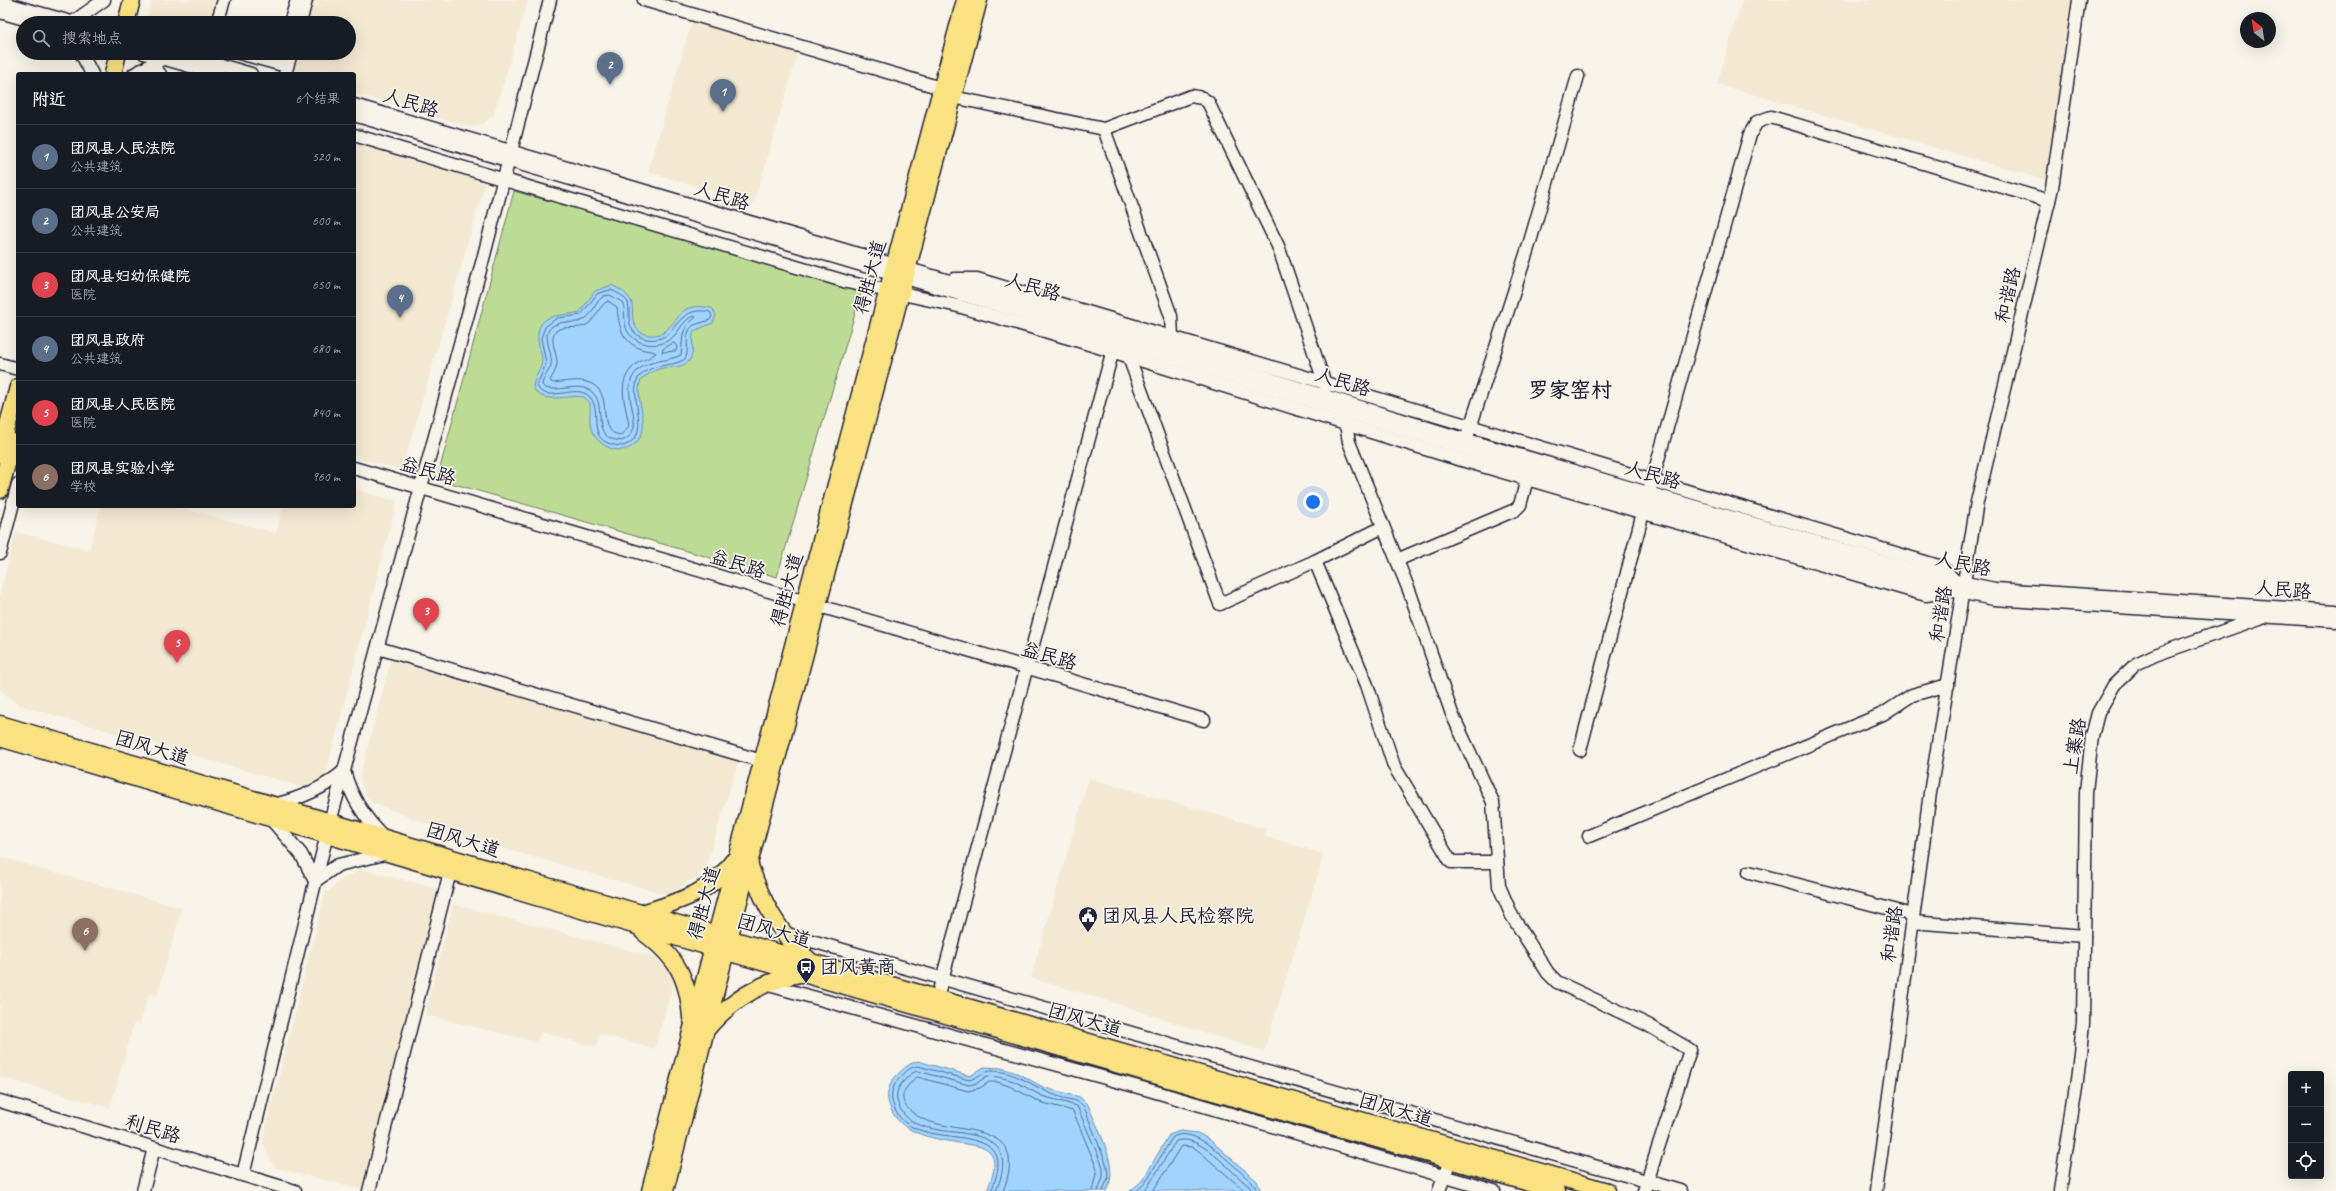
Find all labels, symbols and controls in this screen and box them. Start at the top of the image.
north arrow [2240,12,2276,48]
search box [16,16,356,60]
icon: search [30,27,52,49]
text: 搜索地点 [62,29,122,48]
pin: 2 [597,52,623,85]
pin: 1 [710,79,736,112]
street label: 人民路 [380,83,442,123]
text: 附近 [32,89,66,110]
text: 6个结果 [295,91,340,107]
text: 团风县人民法院 [70,139,175,158]
text: 1 [42,149,48,165]
text: 520 m [312,149,340,165]
text: 公共建筑 [70,159,122,175]
street label: 人民路 [691,176,753,216]
text: 团风县公安局 [70,203,160,222]
text: 2 [42,213,48,229]
text: 600 m [312,213,340,229]
text: 公共建筑 [70,223,122,239]
street label: 得胜大道 [849,237,891,317]
street label: 和谐路 [1990,265,2026,325]
text: 团风县妇幼保健院 [70,267,190,286]
street label: 人民路 [1002,268,1064,306]
text: 3 [42,277,48,293]
text: 650 m [312,277,340,293]
pin: 4 [387,285,413,318]
text: 医院 [70,287,96,303]
text: 团风县政府 [70,331,145,350]
text: 4 [42,341,48,357]
text: 680 m [312,341,340,357]
text: 公共建筑 [70,351,122,367]
street label: 人民路 [1312,362,1374,402]
district label: 罗家窑村 [1528,377,1612,403]
text: 团风县人民医院 [70,395,175,414]
text: 5 [42,405,48,421]
text: 840 m [312,405,340,421]
text: 医院 [70,415,96,431]
street label: 益民路 [397,451,459,491]
street label: 人民路 [1622,456,1684,494]
text: 团风县实验小学 [70,459,175,478]
text: 6 [42,469,48,485]
text: 960 m [312,469,340,485]
text: 学校 [70,479,96,495]
your location [1303,492,1323,512]
street label: 益民路 [707,544,769,584]
street label: 人民路 [1933,546,1993,582]
street label: 得胜大道 [766,550,808,630]
street label: 人民路 [2254,576,2312,604]
street label: 和谐路 [1925,584,1957,644]
pin: 3 [413,598,439,631]
pin: 5 [164,630,190,663]
street label: 益民路 [1018,637,1080,675]
street label: 上寨路 [2059,716,2091,776]
street label: 团风大道 [112,725,192,771]
street label: 团风大道 [423,817,503,863]
street label: 得胜大道 [683,863,725,943]
place label: 团风县人民检察院 [1102,904,1254,928]
street label: 和谐路 [1876,904,1908,964]
public building icon: 团风县人民检察院 [1077,905,1099,933]
street label: 团风大道 [734,909,814,953]
pin: 6 [72,918,98,951]
place label: 团风黄商 [820,955,896,979]
bus stop icon: 团风黄商 [795,956,817,984]
street label: 团风大道 [1045,998,1125,1042]
map controls [2288,1071,2324,1179]
button: + [2288,1071,2324,1107]
street label: 团风大道 [1356,1088,1436,1132]
button: − [2288,1107,2324,1143]
street label: 利民路 [122,1109,184,1149]
button: locate [2288,1143,2324,1179]

